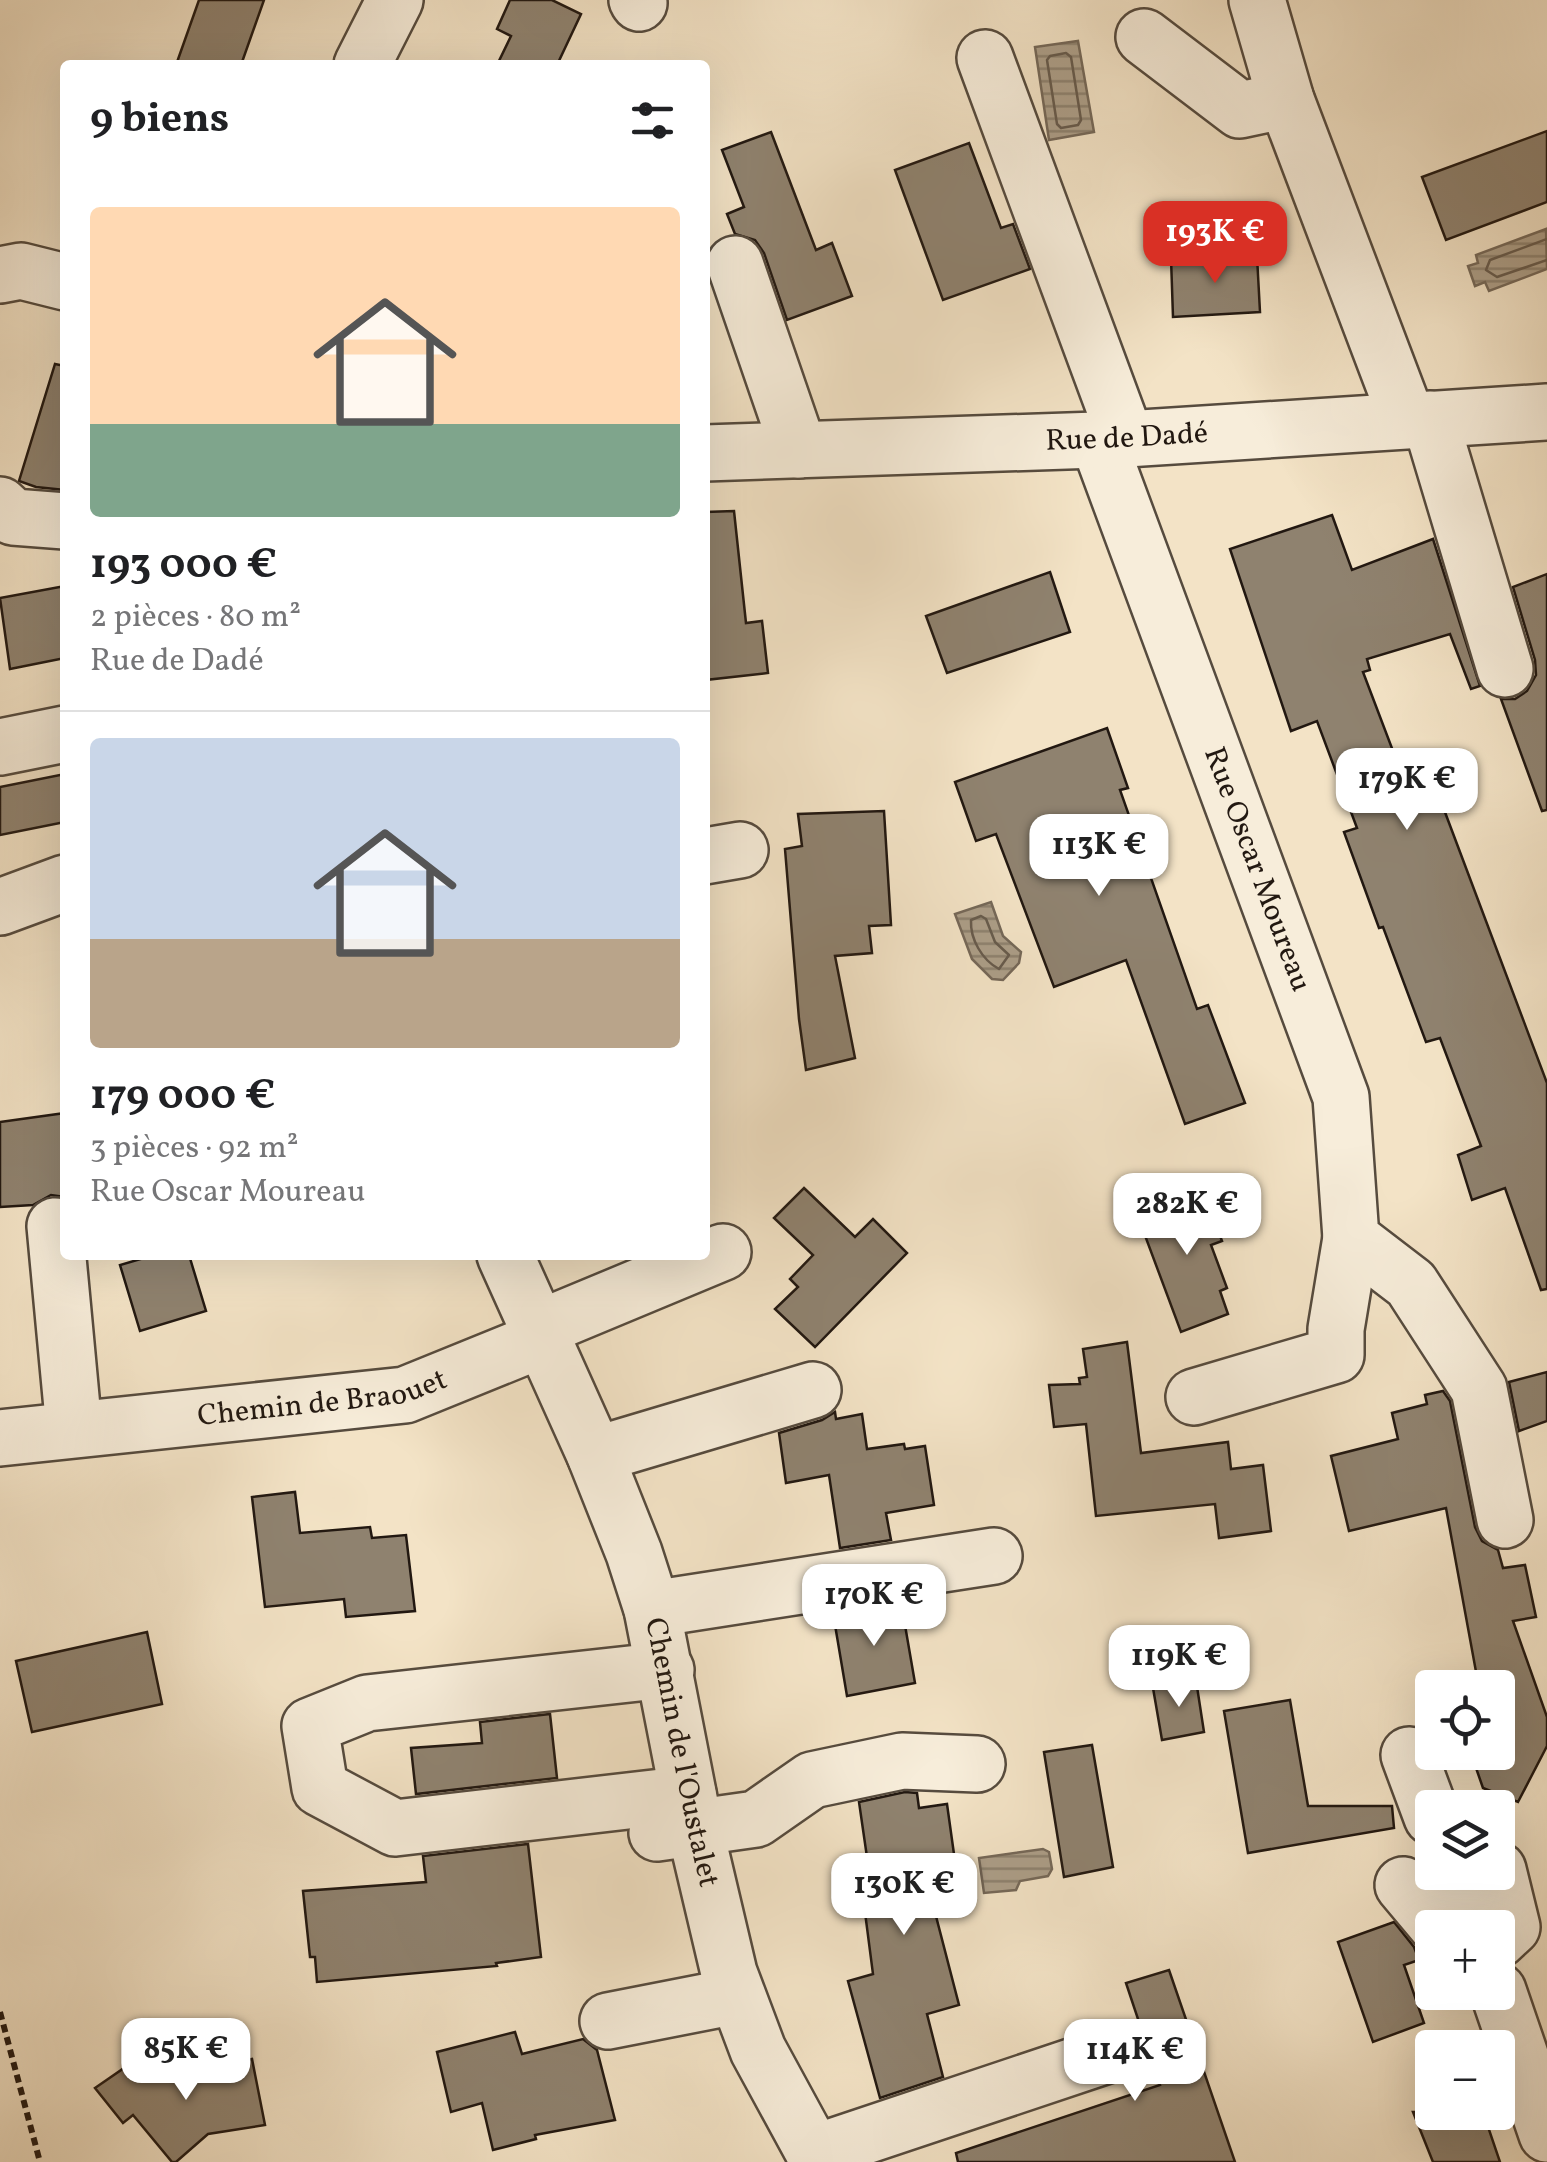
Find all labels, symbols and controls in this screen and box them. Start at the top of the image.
text: 9 biens [90,91,229,150]
icon: filters [625,93,680,148]
pin: 193K € [1134,201,1296,286]
text: 193K € [1165,211,1265,255]
icon: home [295,272,475,452]
street label: Rue de Dadé [1045,413,1209,463]
text: 193 000 € [90,537,277,596]
text: 2 pièces · 80 m² [90,596,301,640]
text: Rue de Dadé [90,640,264,684]
street label: Rue Oscar Moureau [1192,741,1321,998]
pin: 179K € [1326,748,1488,833]
text: 179K € [1358,758,1456,802]
icon: home [295,803,475,983]
pin: 113K € [1018,814,1180,899]
text: 113K € [1051,824,1147,868]
text: 179 000 € [90,1068,275,1127]
text: 3 pièces · 92 m² [90,1127,299,1171]
text: Rue Oscar Moureau [90,1171,365,1215]
pin: 282K € [1106,1173,1268,1258]
text: 282K € [1135,1183,1239,1227]
street label: Chemin de Braouet [196,1359,454,1438]
pin: 170K € [793,1564,955,1649]
text: 170K € [824,1574,924,1618]
street label: Chemin de l'Oustalet [633,1614,729,1891]
pin: 119K € [1098,1625,1260,1710]
text: 119K € [1131,1635,1227,1679]
map controls [1415,1670,1515,2130]
button: locate [1415,1670,1515,1770]
button: layers [1415,1790,1515,1890]
pin: 130K € [823,1853,985,1938]
text: 130K € [853,1863,955,1907]
button: + [1415,1910,1515,2010]
pin: 85K € [116,2018,256,2103]
pin: 114K € [1054,2019,1216,2104]
text: 85K € [143,2028,229,2072]
text: 114K € [1086,2029,1184,2073]
button: − [1415,2030,1515,2130]

